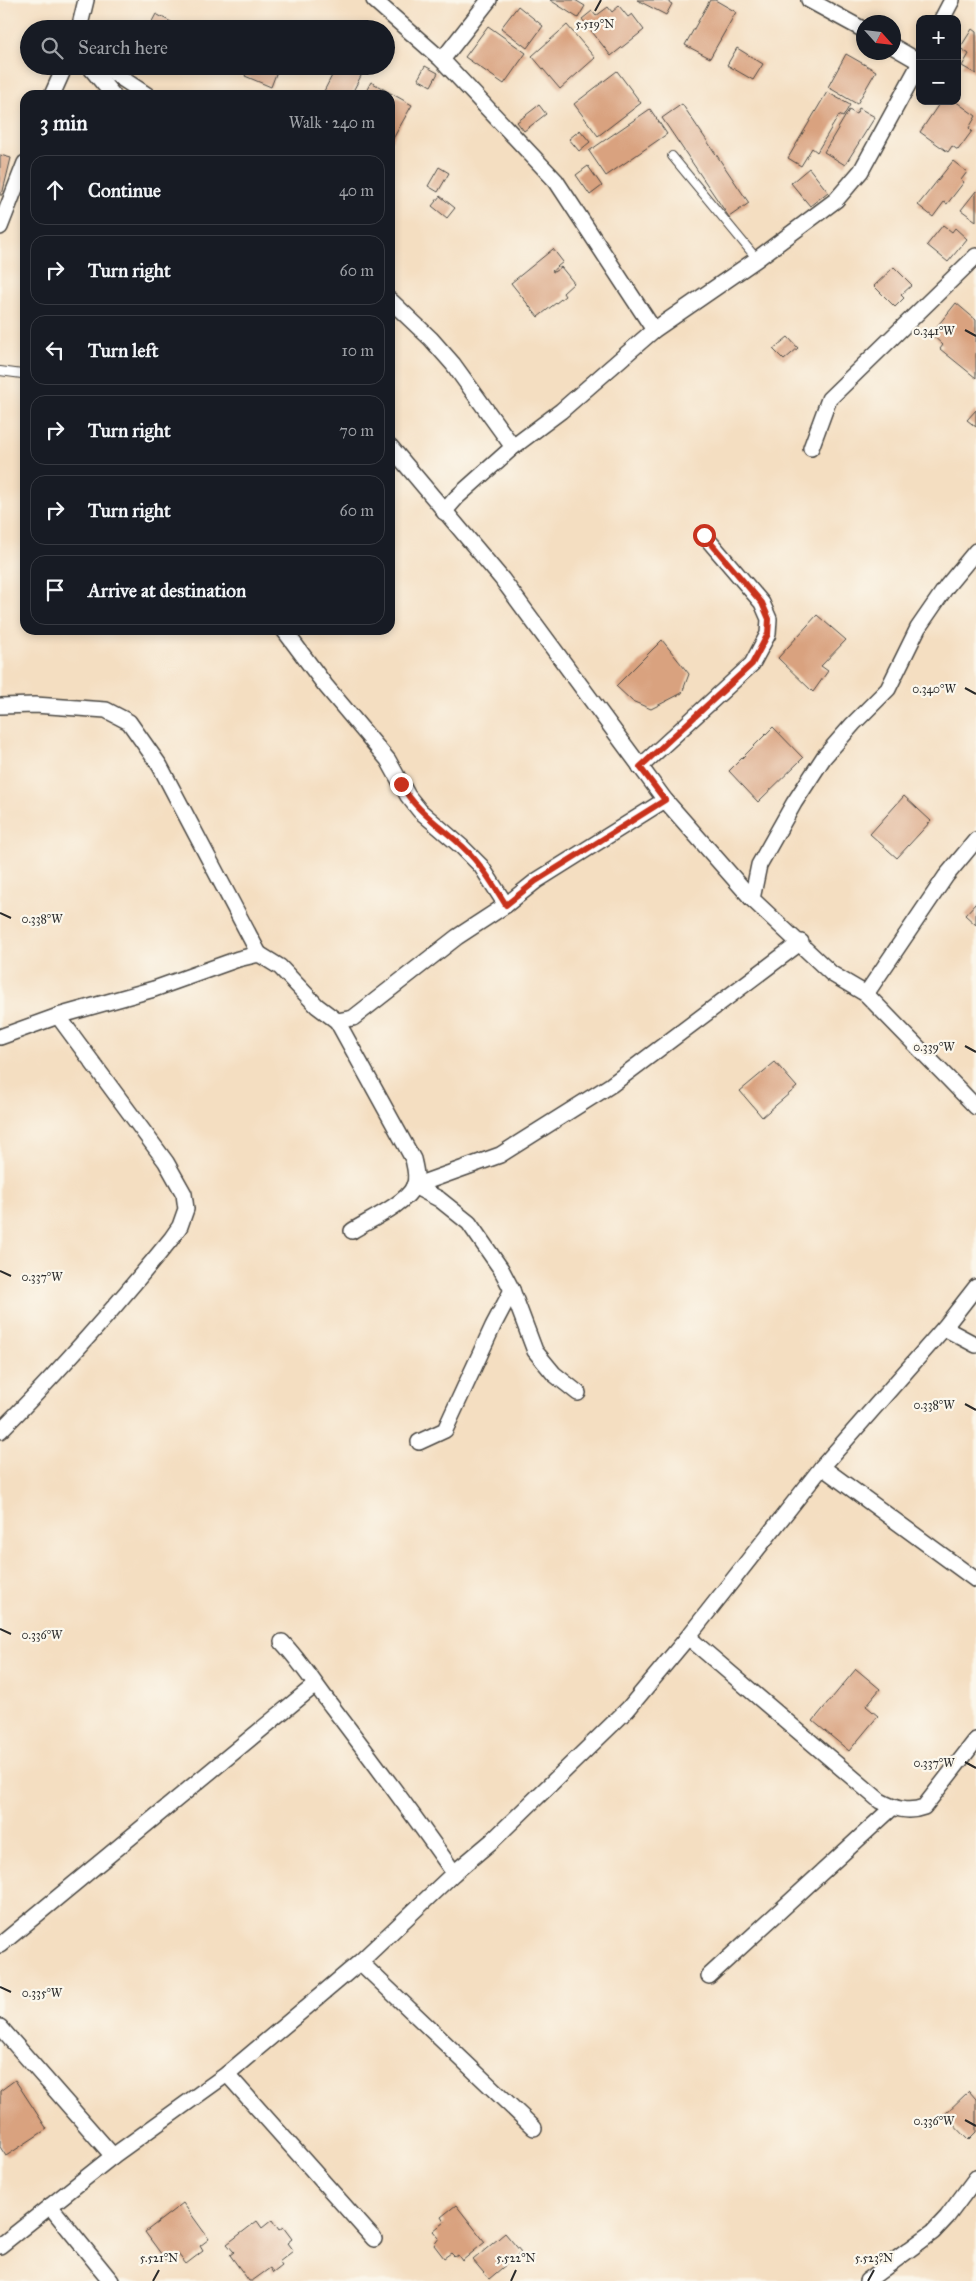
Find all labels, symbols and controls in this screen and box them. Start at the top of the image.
north arrow [856,15,901,60]
map controls [916,15,961,105]
button: + [916,15,961,60]
text: 5.519°N [576,17,614,31]
search box [20,20,395,75]
icon: search [38,34,66,62]
text: Search here [78,36,168,59]
button: − [916,60,961,105]
text: 3 min [40,110,88,136]
text: Walk · 240 m [289,113,375,132]
icon: ahead [41,176,69,204]
text: Continue [88,179,161,202]
text: 40 m [339,181,374,200]
icon: right [41,256,69,284]
text: Turn right [88,259,171,282]
text: 60 m [340,261,374,280]
text: 0.341°W [913,324,955,338]
icon: left [41,336,69,364]
text: Turn left [88,339,158,362]
text: 10 m [342,341,374,360]
icon: right [41,416,69,444]
text: Turn right [88,419,171,442]
text: 70 m [339,421,374,440]
icon: right [41,496,69,524]
text: Turn right [88,499,171,522]
text: 60 m [340,501,374,520]
route start [693,524,716,547]
icon: arrive [41,576,69,604]
text: Arrive at destination [88,579,246,602]
text: 0.340°W [912,682,956,696]
route end [390,773,413,796]
text: 0.338°W [21,912,63,926]
text: 0.339°W [913,1040,955,1054]
text: 0.337°W [21,1270,63,1284]
text: 0.338°W [913,1398,955,1412]
text: 0.336°W [22,1628,63,1642]
text: 0.337°W [913,1756,955,1770]
text: 0.335°W [22,1986,63,2000]
text: 0.336°W [914,2114,955,2128]
text: 5.521°N [140,2251,178,2265]
text: 5.522°N [496,2251,536,2265]
text: 5.523°N [855,2251,893,2265]

